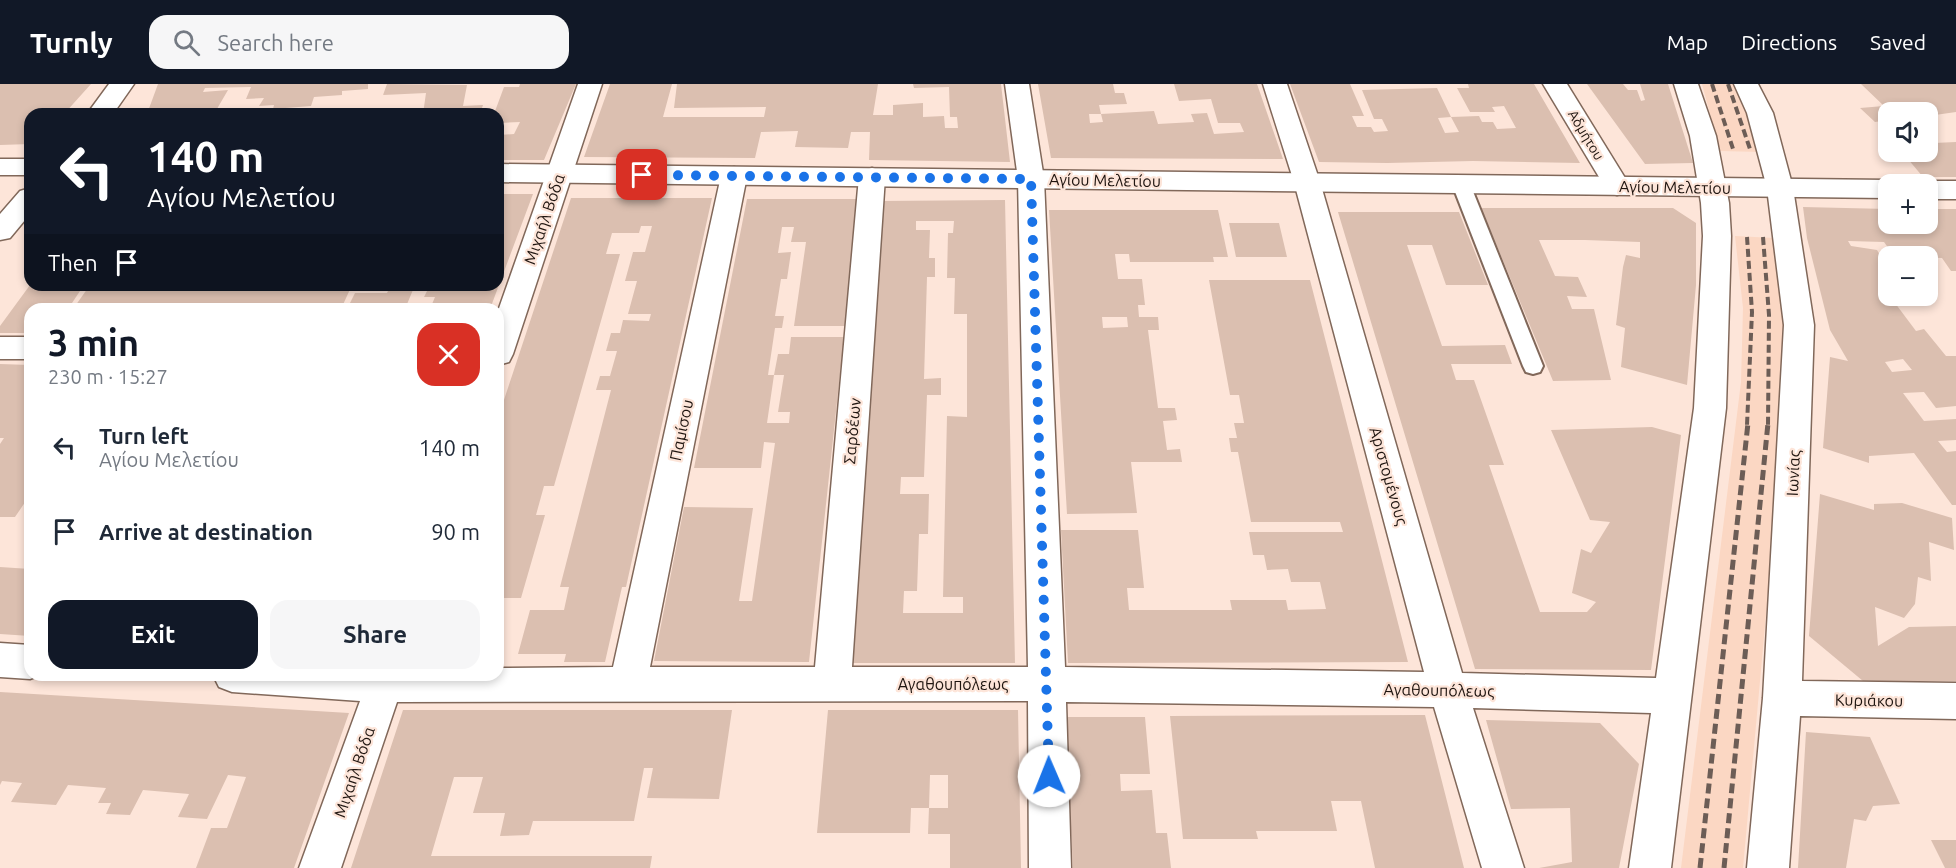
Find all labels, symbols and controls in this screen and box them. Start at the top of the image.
search box [149,15,569,69]
icon: search [170,26,203,59]
text: Turnly [30,27,113,58]
text: Search here [218,30,334,55]
text: Map [1667,30,1708,54]
text: Directions [1741,30,1837,54]
text: Saved [1870,30,1926,54]
map controls [1878,102,1938,306]
button: sound [1878,102,1938,162]
street label: Αδμήτου [1565,107,1607,163]
icon: left [48,132,126,210]
text: 140 m [147,133,264,180]
pin [616,149,667,200]
icon: arrive [625,158,658,191]
street label: Αγίου Μελετίου [1049,170,1161,190]
street label: Μιχαήλ Βόδα [520,171,568,267]
button: + [1878,174,1938,234]
street label: Αγίου Μελετίου [1619,177,1731,197]
text: Αγίου Μελετίου [147,182,336,212]
icon: arrive [110,246,143,279]
button: − [1878,246,1938,306]
text: Then [48,250,98,275]
text: 3 min [48,322,139,363]
button: close [417,323,480,386]
text: 230 m · 15:27 [48,365,168,388]
street label: Σαρδέων [840,397,864,465]
street label: Παμίσου [666,398,696,462]
text: Turn left [99,423,189,448]
street label: Αριστομένους [1365,425,1412,527]
icon: left [48,431,81,464]
text: 140 m [419,435,480,460]
text: Αγίου Μελετίου [99,448,239,471]
street label: Ιωνίας [1783,449,1804,497]
icon: arrive [48,515,81,548]
text: Arrive at destination [99,519,313,544]
text: 90 m [431,519,480,544]
button: Exit [48,600,258,669]
button: Share [270,600,480,669]
street label: Αγαθουπόλεως [898,675,1008,694]
street label: Αγαθουπόλεως [1384,680,1494,701]
street label: Κυριάκου [1835,690,1903,710]
street label: Μιχαήλ Βόδα [330,724,378,820]
position arrow [1017,744,1081,808]

